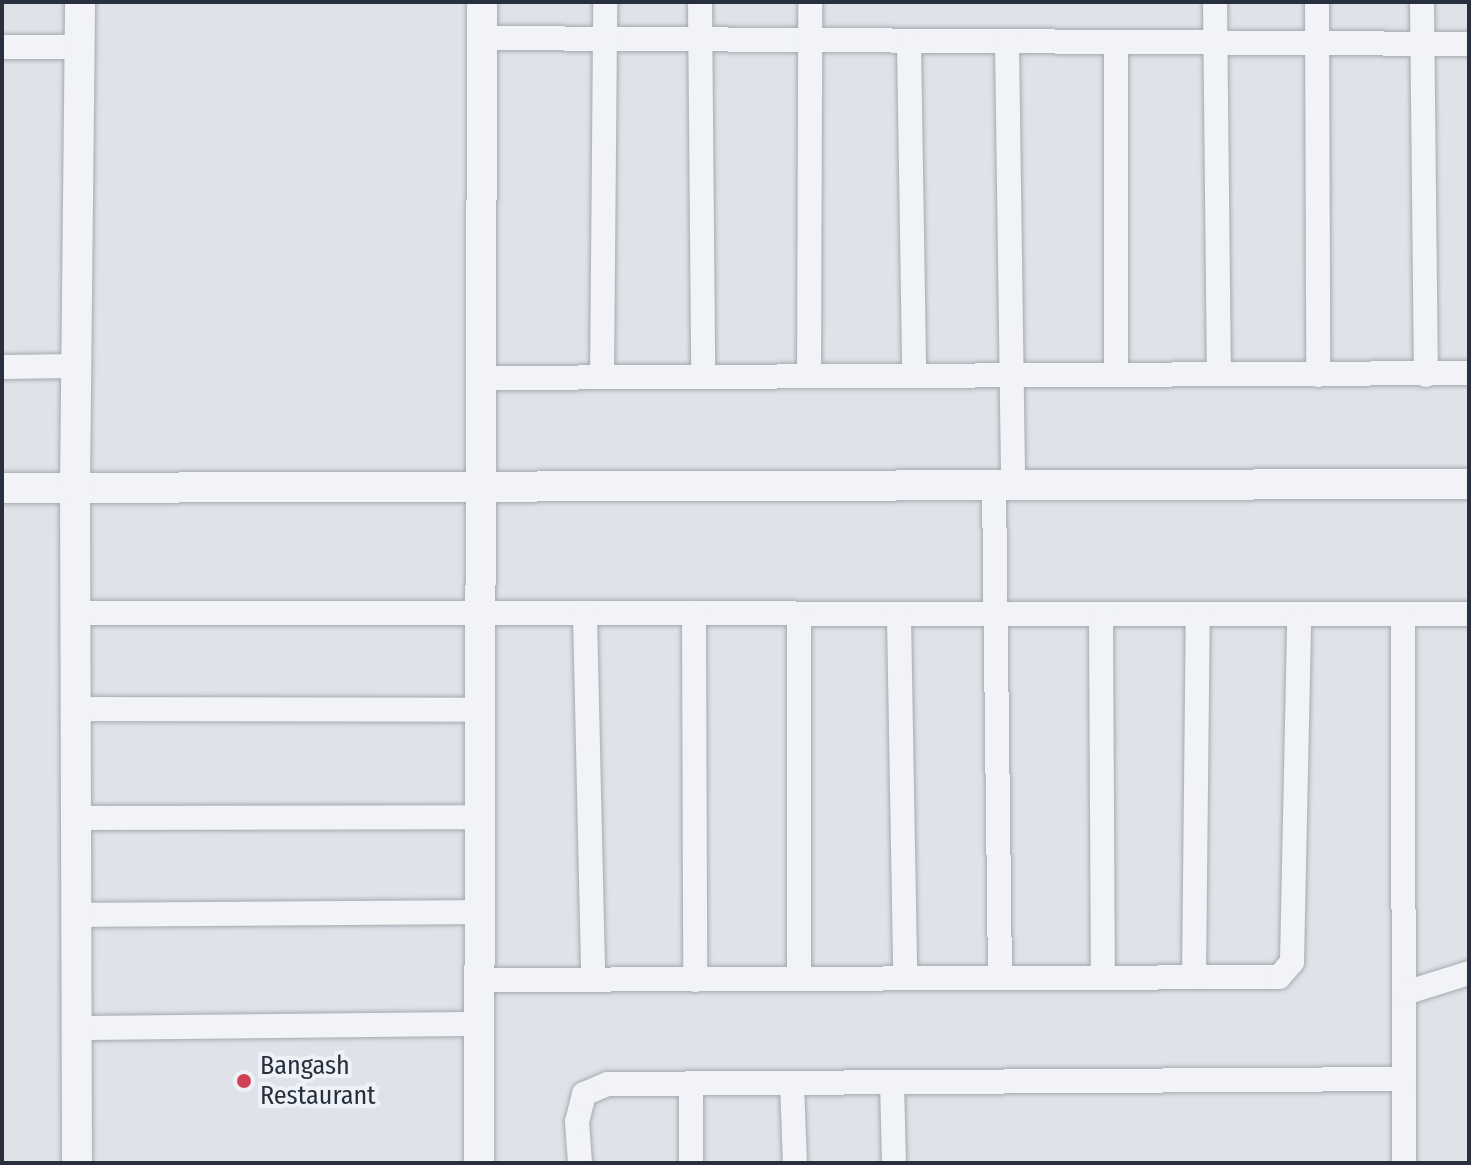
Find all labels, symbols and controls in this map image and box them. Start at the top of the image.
place label: Bangash Restaurant [260,1050,376,1112]
marker: Bangash Restaurant [235,1072,253,1090]

